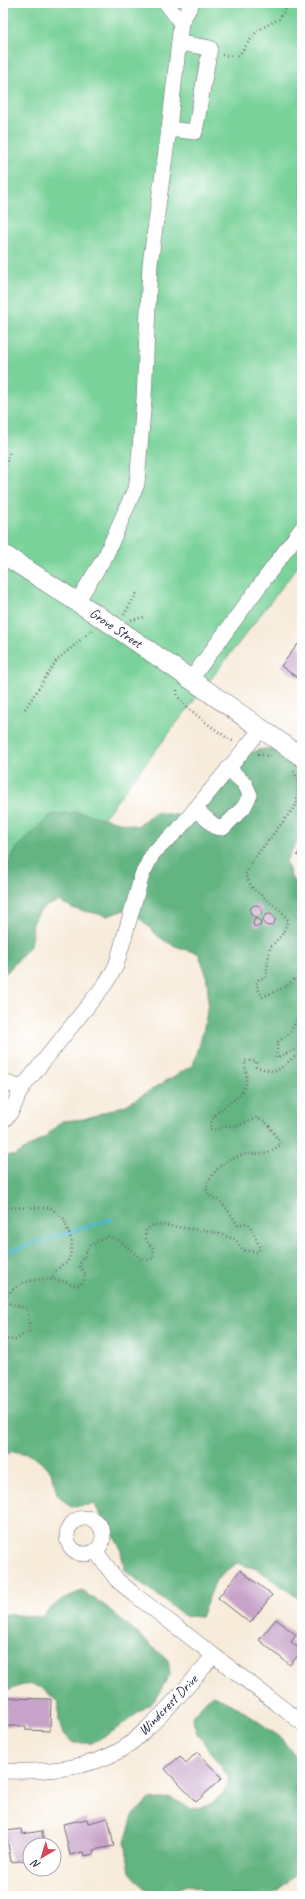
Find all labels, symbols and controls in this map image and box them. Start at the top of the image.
street label: Grove Street [87,604,147,652]
street label: Windcrest Drive [135,1670,202,1739]
north arrow [22,1837,62,1877]
text: N [27,1856,43,1872]

